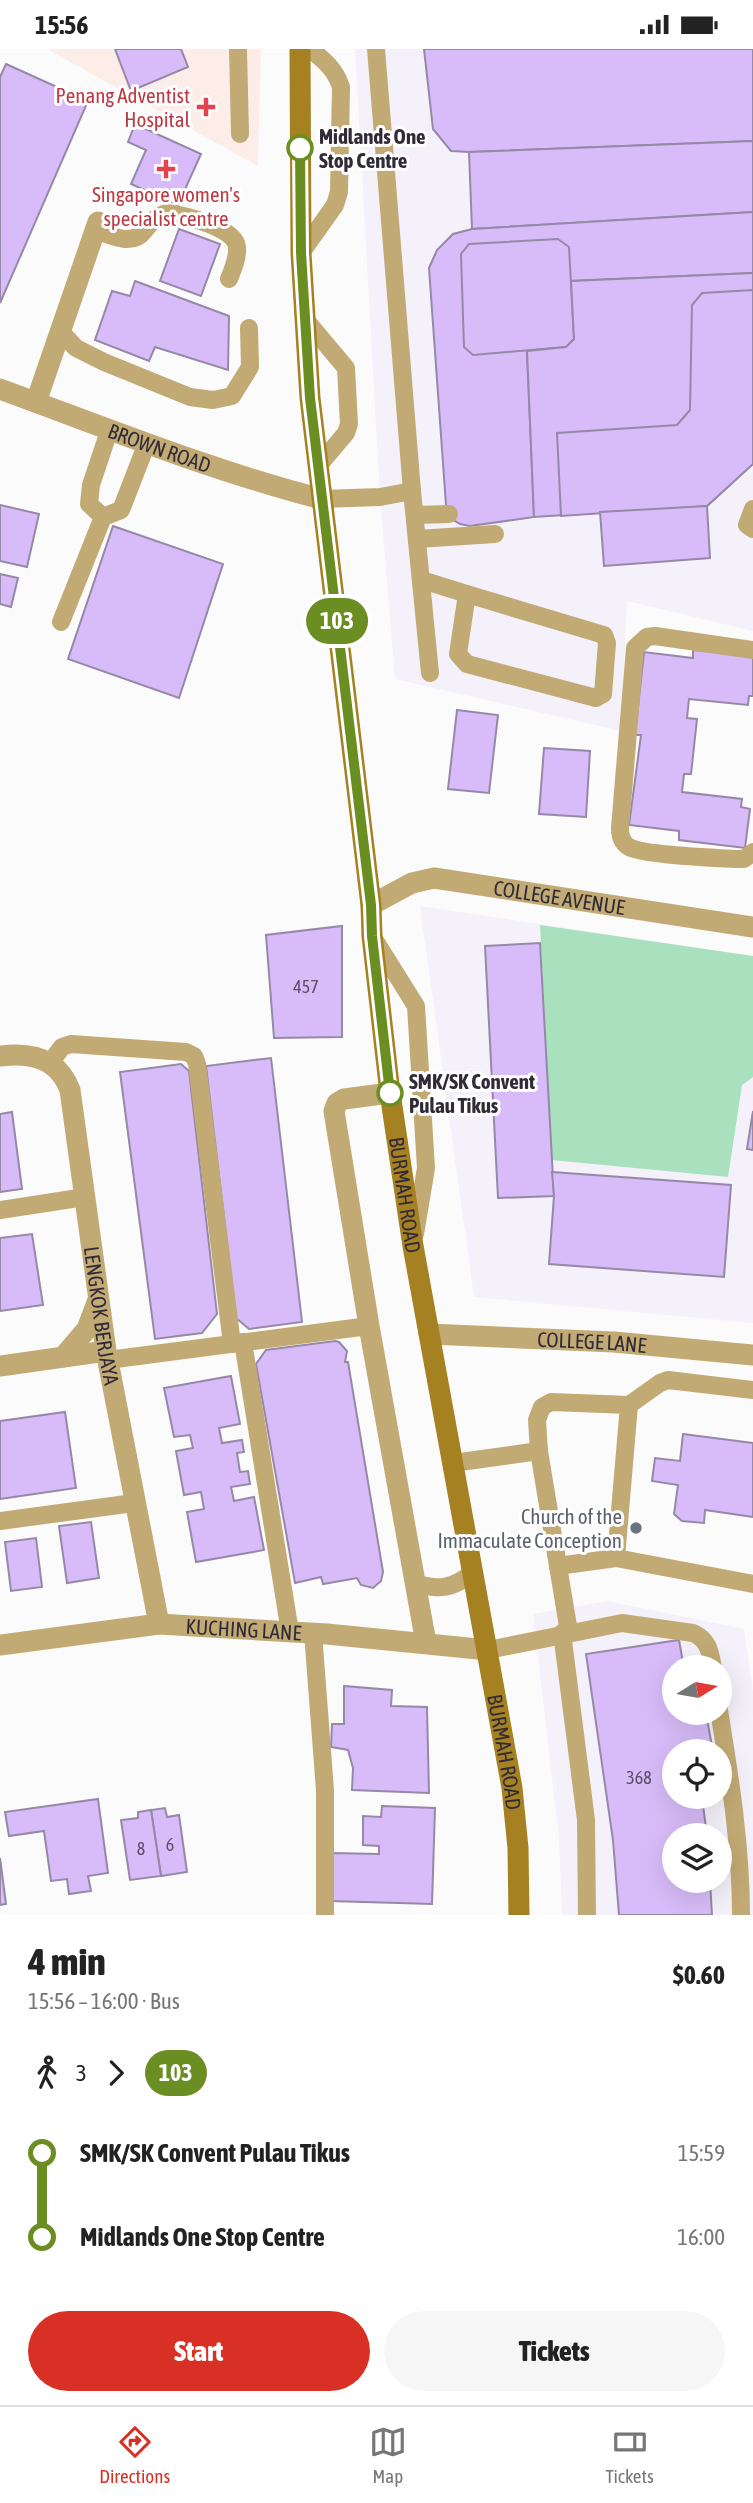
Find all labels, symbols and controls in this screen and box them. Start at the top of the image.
text: 15:56 [35,10,89,40]
place label: Penang Adventist Hospital [56,83,190,131]
marker: Penang Adventist Hospital [196,97,216,117]
place label: Midlands One Stop Centre [319,124,426,172]
marker: Midlands One Stop Centre [287,135,313,161]
marker: Singapore women's specialist centre [156,159,176,179]
place label: Singapore women's specialist centre [92,182,240,230]
street label: BROWN ROAD [105,418,214,477]
line badge: 103 [297,598,377,644]
text: 103 [320,607,354,634]
street label: COLLEGE AVENUE [492,875,627,919]
house number: 457 [293,976,319,997]
place label: SMK/SK Convent Pulau Tikus [409,1069,535,1117]
marker: SMK/SK Convent Pulau Tikus [377,1080,403,1106]
street label: BURMAH ROAD [385,1135,426,1255]
street label: LENGKOK BERJAYA [80,1245,124,1388]
street label: COLLEGE LANE [537,1327,647,1357]
place label: Church of the Immaculate Conception [437,1504,622,1552]
marker: Church of the Immaculate Conception [628,1520,644,1536]
street label: KUCHING LANE [185,1614,302,1644]
north arrow [662,1655,732,1725]
map controls [662,1655,732,1893]
street label: BURMAH ROAD [483,1692,526,1811]
button: locate [662,1739,732,1809]
house number: 368 [626,1767,652,1788]
button: layers [662,1823,732,1893]
house number: 6 [166,1834,174,1855]
house number: 8 [137,1838,145,1859]
text: 4 min [28,1940,106,1983]
text: $0.60 [673,1960,725,1990]
text: 15:56 – 16:00 · Bus [28,1988,180,2014]
icon: walk [28,2054,66,2092]
icon: forward [97,2054,135,2092]
text: 103 [159,2059,193,2086]
text: 3 [76,2060,87,2086]
text: SMK/SK Convent Pulau Tikus [80,2138,350,2168]
text: 15:59 [678,2140,725,2166]
text: Midlands One Stop Centre [80,2222,325,2252]
text: 16:00 [677,2224,725,2250]
button: Start [28,2311,370,2391]
button: Tickets [384,2311,725,2391]
tab: Directions [99,2423,170,2487]
tab: Map [369,2423,407,2487]
tab: Tickets [606,2423,654,2487]

